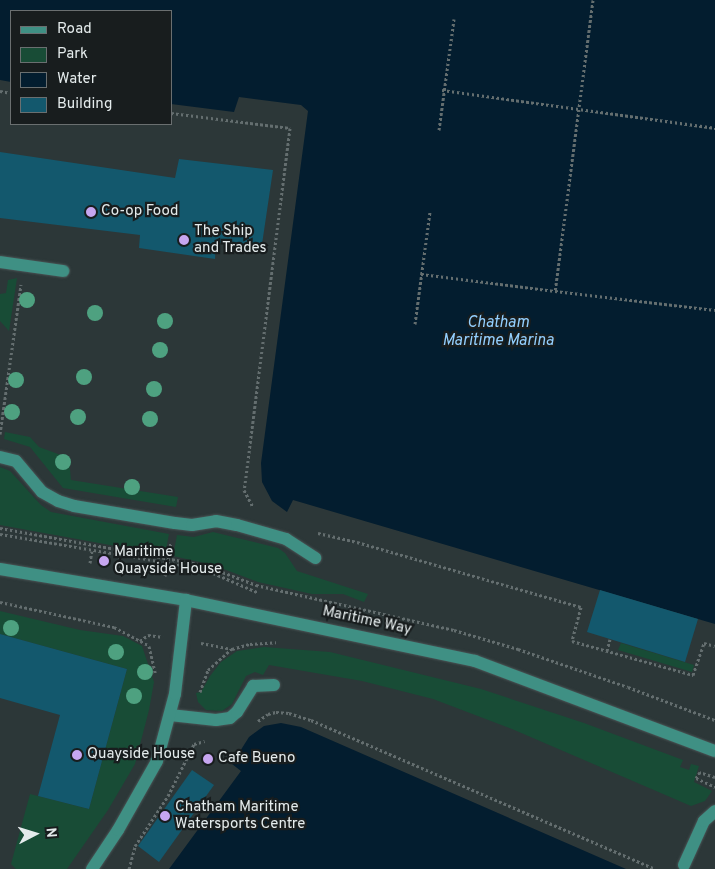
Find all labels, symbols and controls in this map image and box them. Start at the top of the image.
legend [10,10,172,125]
text: Road [57,20,92,39]
text: Park [57,45,88,64]
text: Water [57,70,96,89]
text: Building [57,95,112,114]
place label: Co-op Food [101,203,179,221]
marker: Co-op Food [85,206,97,218]
place label: The Ship and Trades [194,222,267,257]
marker: The Ship and Trades [178,234,190,246]
water label: Chatham Maritime Marina [442,313,554,351]
place label: Maritime Quayside House [114,543,222,578]
marker: Maritime Quayside House [98,555,110,567]
street label: Maritime Way [321,603,413,639]
place label: Quayside House [87,746,195,764]
marker: Quayside House [71,749,83,761]
place label: Cafe Bueno [218,750,295,768]
marker: Cafe Bueno [202,753,214,765]
place label: Chatham Maritime Watersports Centre [175,798,305,833]
north arrow [10,809,60,859]
marker: Chatham Maritime Watersports Centre [159,810,171,822]
text: N [42,827,59,838]

